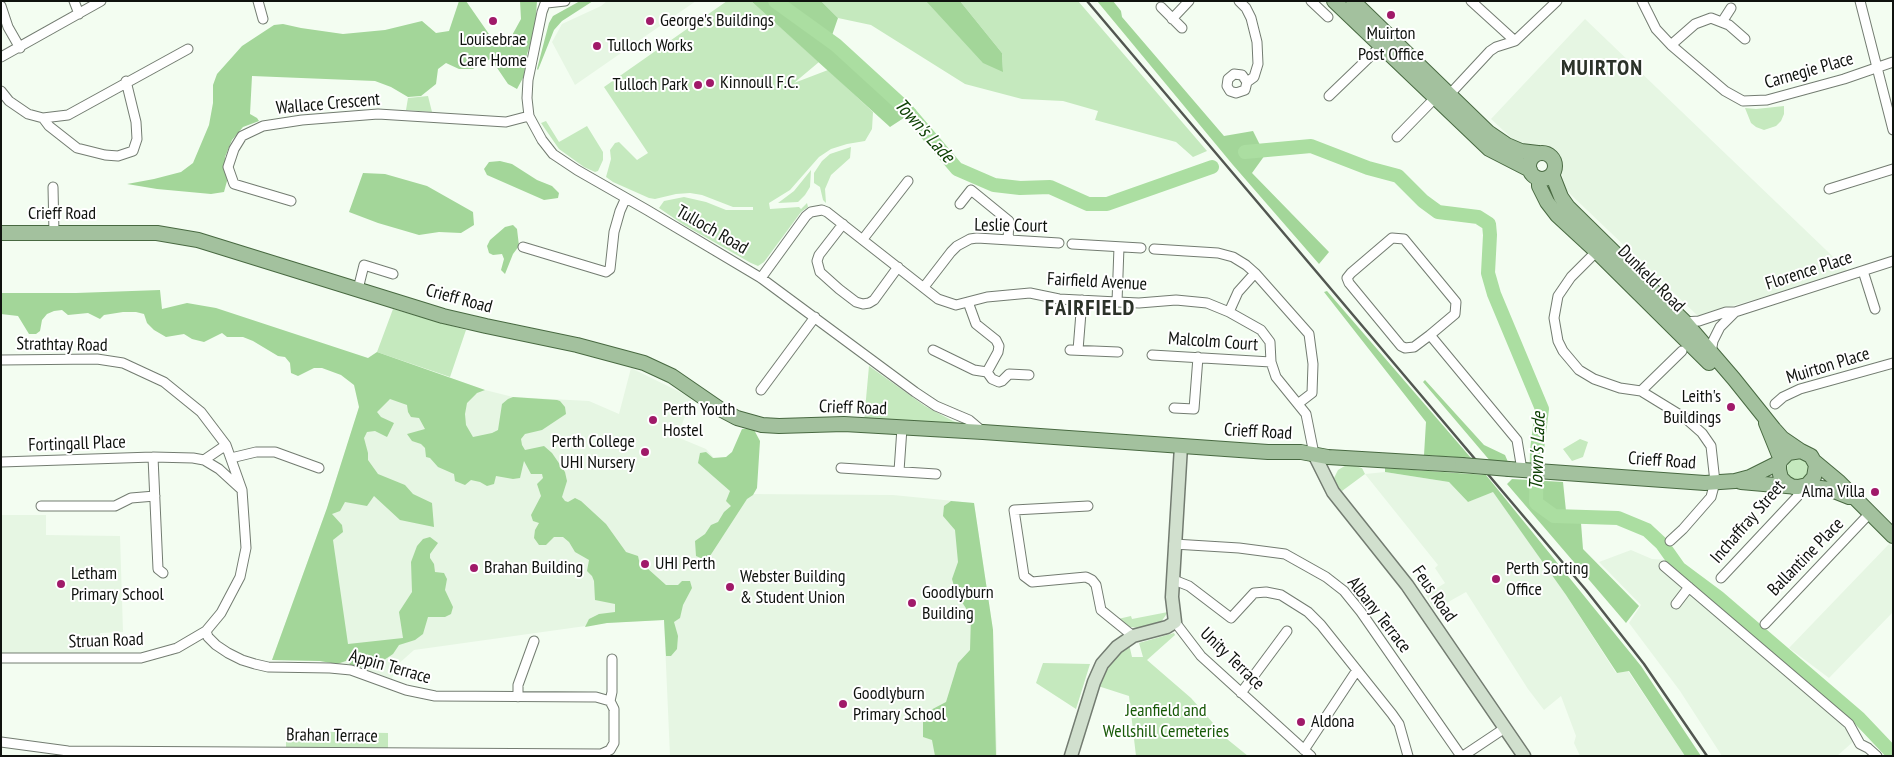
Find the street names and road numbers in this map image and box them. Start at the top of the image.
street label: Carnegie Place [1762,48,1856,94]
street label: Wallace Crescent [275,89,381,119]
street label: Tulloch Road [672,201,752,259]
street label: Crieff Road [28,203,96,225]
street label: Leslie Court [974,215,1048,237]
street label: Dunkeld Road [1613,241,1689,317]
street label: Florence Place [1763,247,1855,295]
street label: Fairfield Avenue [1046,269,1148,295]
street label: Crieff Road [423,280,495,318]
street label: Malcolm Court [1167,328,1259,356]
street label: Strathtay Road [16,333,108,357]
street label: Muirton Place [1784,343,1872,389]
street label: Crieff Road [819,396,887,420]
street label: Crieff Road [1223,419,1293,445]
street label: Fortingall Place [28,432,126,456]
street label: Crieff Road [1627,448,1697,474]
street label: Inchaffray Street [1706,476,1790,568]
street label: Ballantine Place [1763,513,1849,601]
street label: Feus Road [1407,562,1461,626]
street label: Albany Terrace [1343,573,1415,657]
street label: Unity Terrace [1195,623,1269,695]
street label: Struan Road [68,629,144,653]
street label: Appin Terrace [347,645,433,689]
street label: Brahan Terrace [286,724,378,748]

